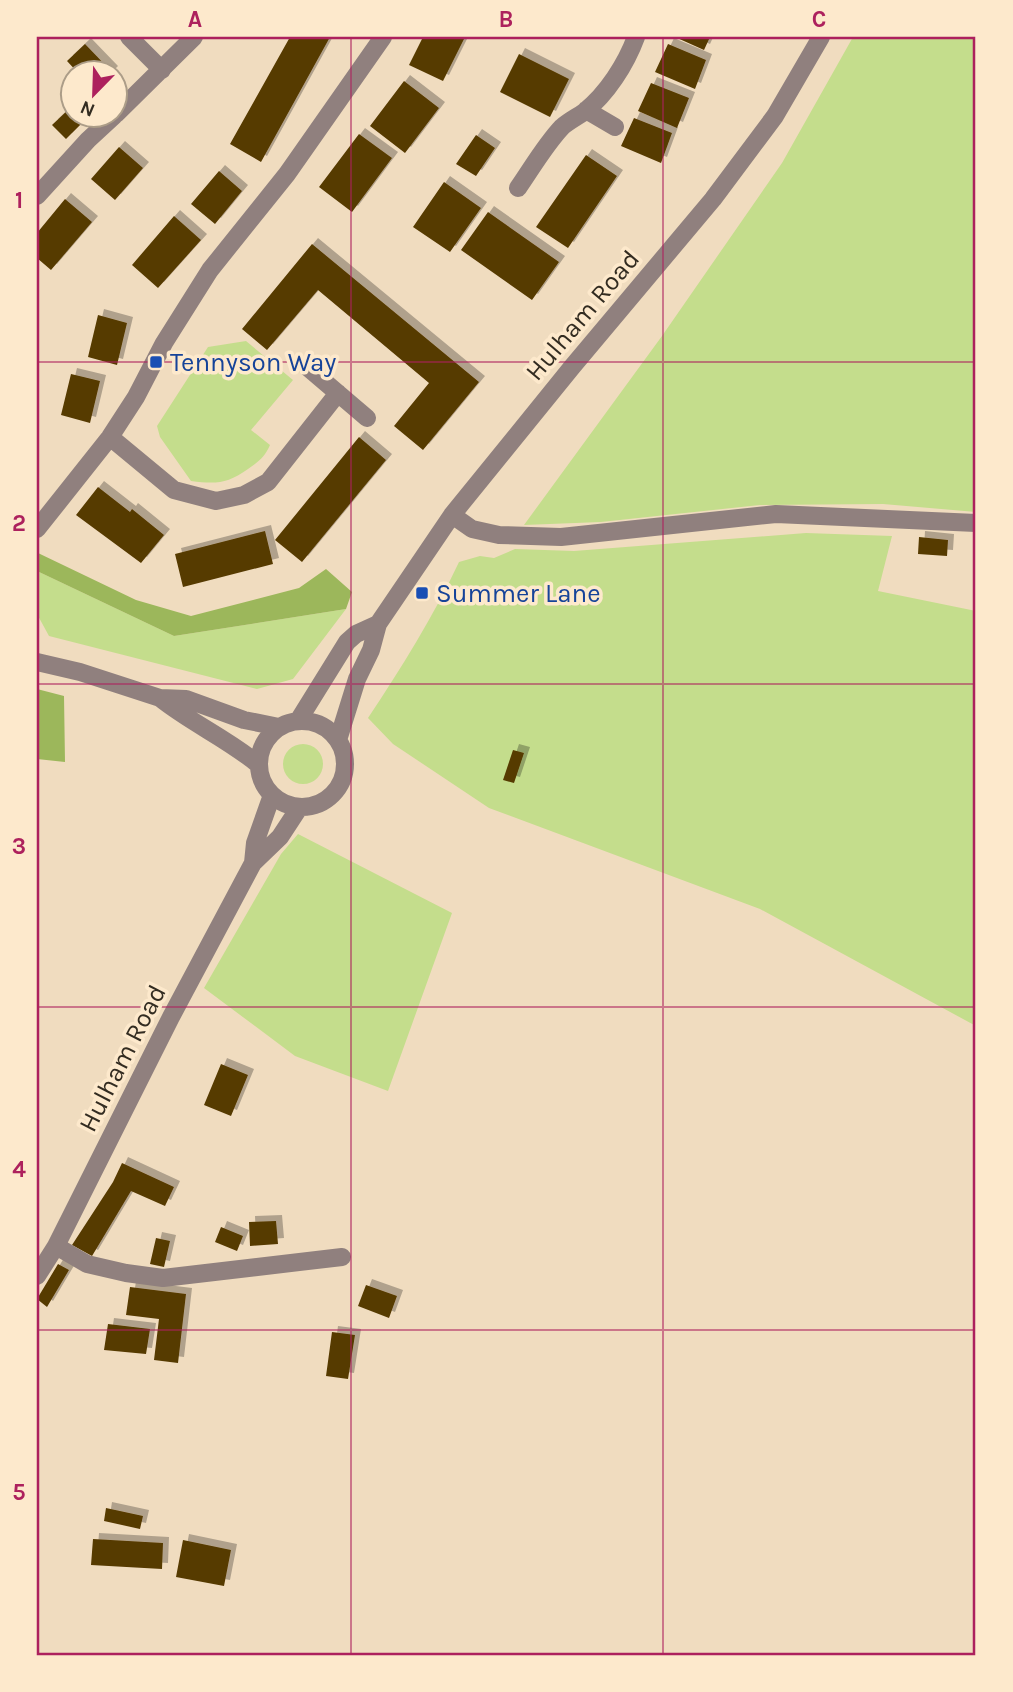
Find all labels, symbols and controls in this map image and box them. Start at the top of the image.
text: A [188,6,202,33]
text: B [499,6,513,33]
text: C [812,6,826,33]
north arrow [60,60,130,130]
text: N [77,96,98,122]
text: 1 [15,187,23,214]
street label: Hulham Road [519,244,646,387]
place label: Tennyson Way [170,347,336,378]
marker: Tennyson Way [148,354,164,370]
text: 2 [12,510,26,537]
place label: Summer Lane [436,578,601,609]
marker: Summer Lane [414,585,430,601]
text: 3 [12,833,26,860]
street label: Hulham Road [72,980,173,1137]
text: 4 [12,1156,26,1183]
text: 5 [12,1479,26,1506]

